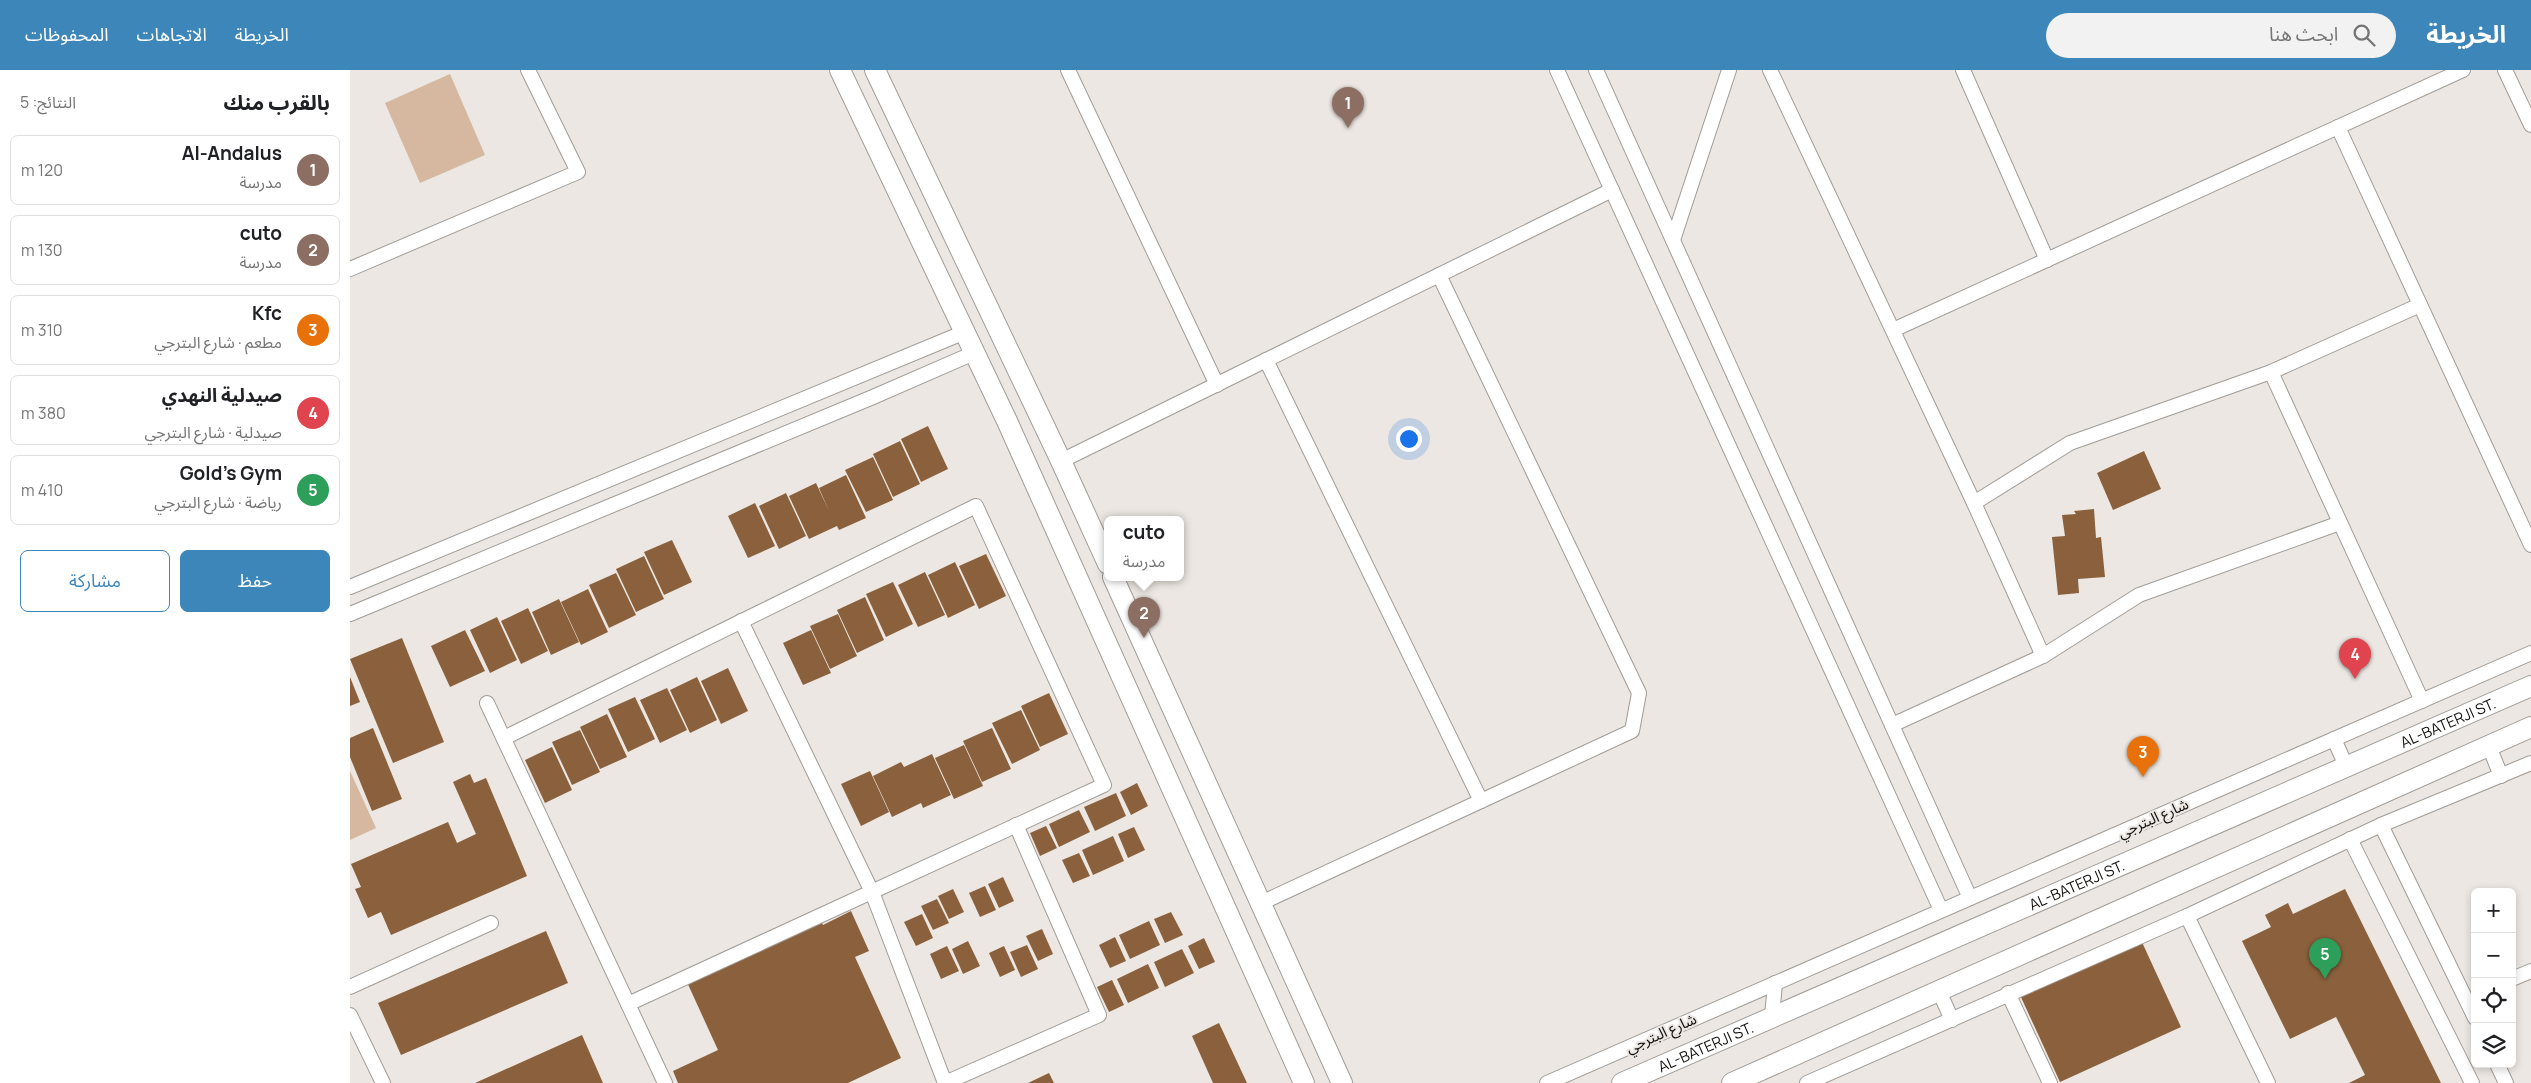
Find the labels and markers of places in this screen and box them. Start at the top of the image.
pin: 1 [1332,87,1364,128]
pin: 2 [1128,597,1160,638]
pin: 4 [2339,638,2371,679]
pin: 3 [2127,736,2159,777]
pin: 5 [2309,938,2341,979]

